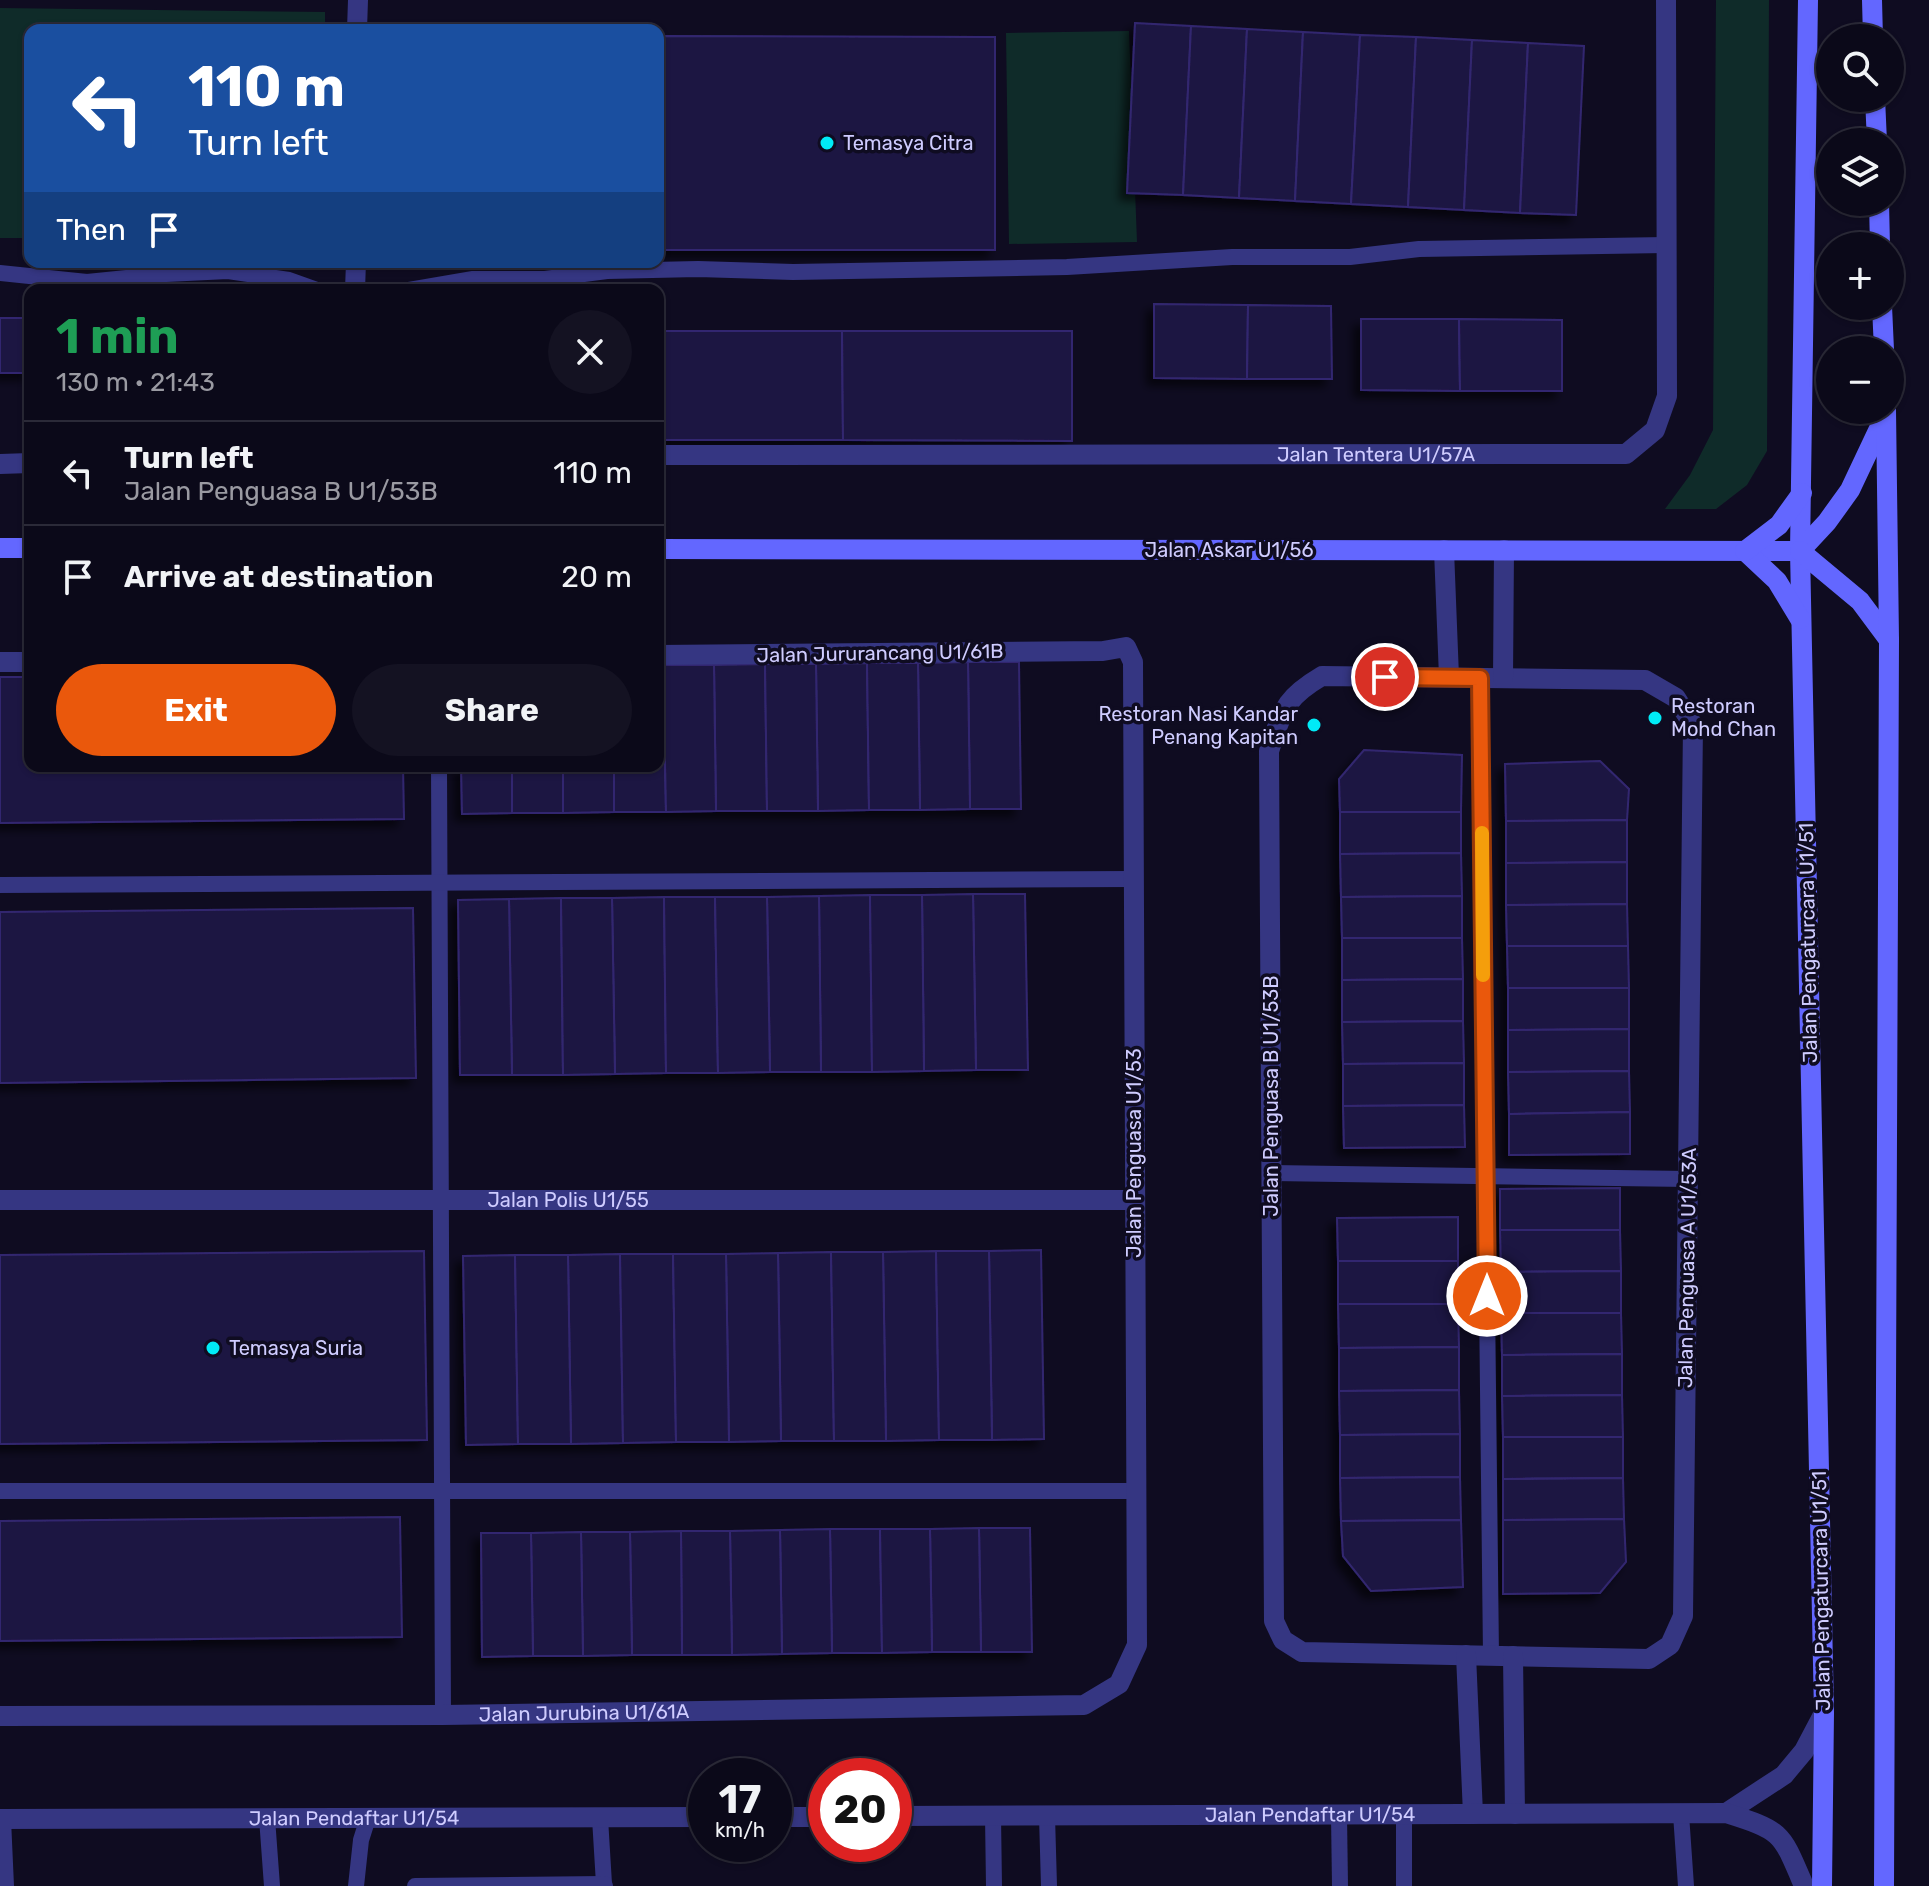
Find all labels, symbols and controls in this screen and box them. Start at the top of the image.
map controls [1816,24,1904,424]
button: search [1816,24,1904,112]
text: 110 m [188,54,345,120]
icon: left [56,56,160,160]
text: Turn left [188,121,329,164]
button: layers [1816,128,1904,216]
place label: Temasya Citra [843,131,974,155]
marker: Temasya Citra [818,134,836,152]
icon: arrive [142,208,186,252]
text: Then [56,212,126,248]
button: + [1816,232,1904,320]
text: 1 min [56,308,179,365]
button: close [548,310,632,394]
button: − [1816,336,1904,424]
text: 130 m · 21:43 [56,367,215,398]
text: Turn left [124,440,254,476]
street label: Jalan Tentera U1/57A [1277,442,1475,466]
icon: left [56,451,100,495]
text: 110 m [553,455,632,491]
text: Jalan Penguasa B U1/53B [124,476,438,507]
street label: Jalan Askar U1/56 [1145,538,1313,562]
icon: arrive [56,555,100,599]
text: Arrive at destination [124,559,434,595]
text: 20 m [561,559,632,595]
street label: Jalan Jururancang U1/61B [756,639,1004,667]
pin [1351,643,1419,711]
icon: arrive [1363,655,1407,699]
button: Exit [56,664,336,756]
button: Share [352,664,632,756]
place label: Restoran Mohd Chan [1671,694,1776,741]
place label: Restoran Nasi Kandar Penang Kapitan [1098,702,1298,749]
marker: Restoran Mohd Chan [1646,709,1664,727]
marker: Restoran Nasi Kandar Penang Kapitan [1305,716,1323,734]
street label: Jalan Pengaturcara U1/51 [1794,823,1822,1063]
street label: Jalan Penguasa B U1/53B [1259,975,1283,1217]
street label: Jalan Penguasa U1/53 [1122,1048,1146,1258]
street label: Jalan Penguasa A U1/53A [1673,1148,1701,1388]
street label: Jalan Polis U1/55 [487,1188,649,1212]
position arrow [1445,1254,1529,1338]
place label: Temasya Suria [229,1336,363,1360]
marker: Temasya Suria [204,1339,222,1357]
street label: Jalan Pengaturcara U1/51 [1807,1471,1835,1711]
street label: Jalan Jurubina U1/61A [479,1699,689,1726]
speed limit sign: 20 [808,1758,912,1862]
text: 17 [719,1776,761,1823]
street label: Jalan Pendaftar U1/54 [1205,1802,1415,1827]
street label: Jalan Pendaftar U1/54 [249,1806,459,1830]
text: km/h [715,1818,765,1842]

